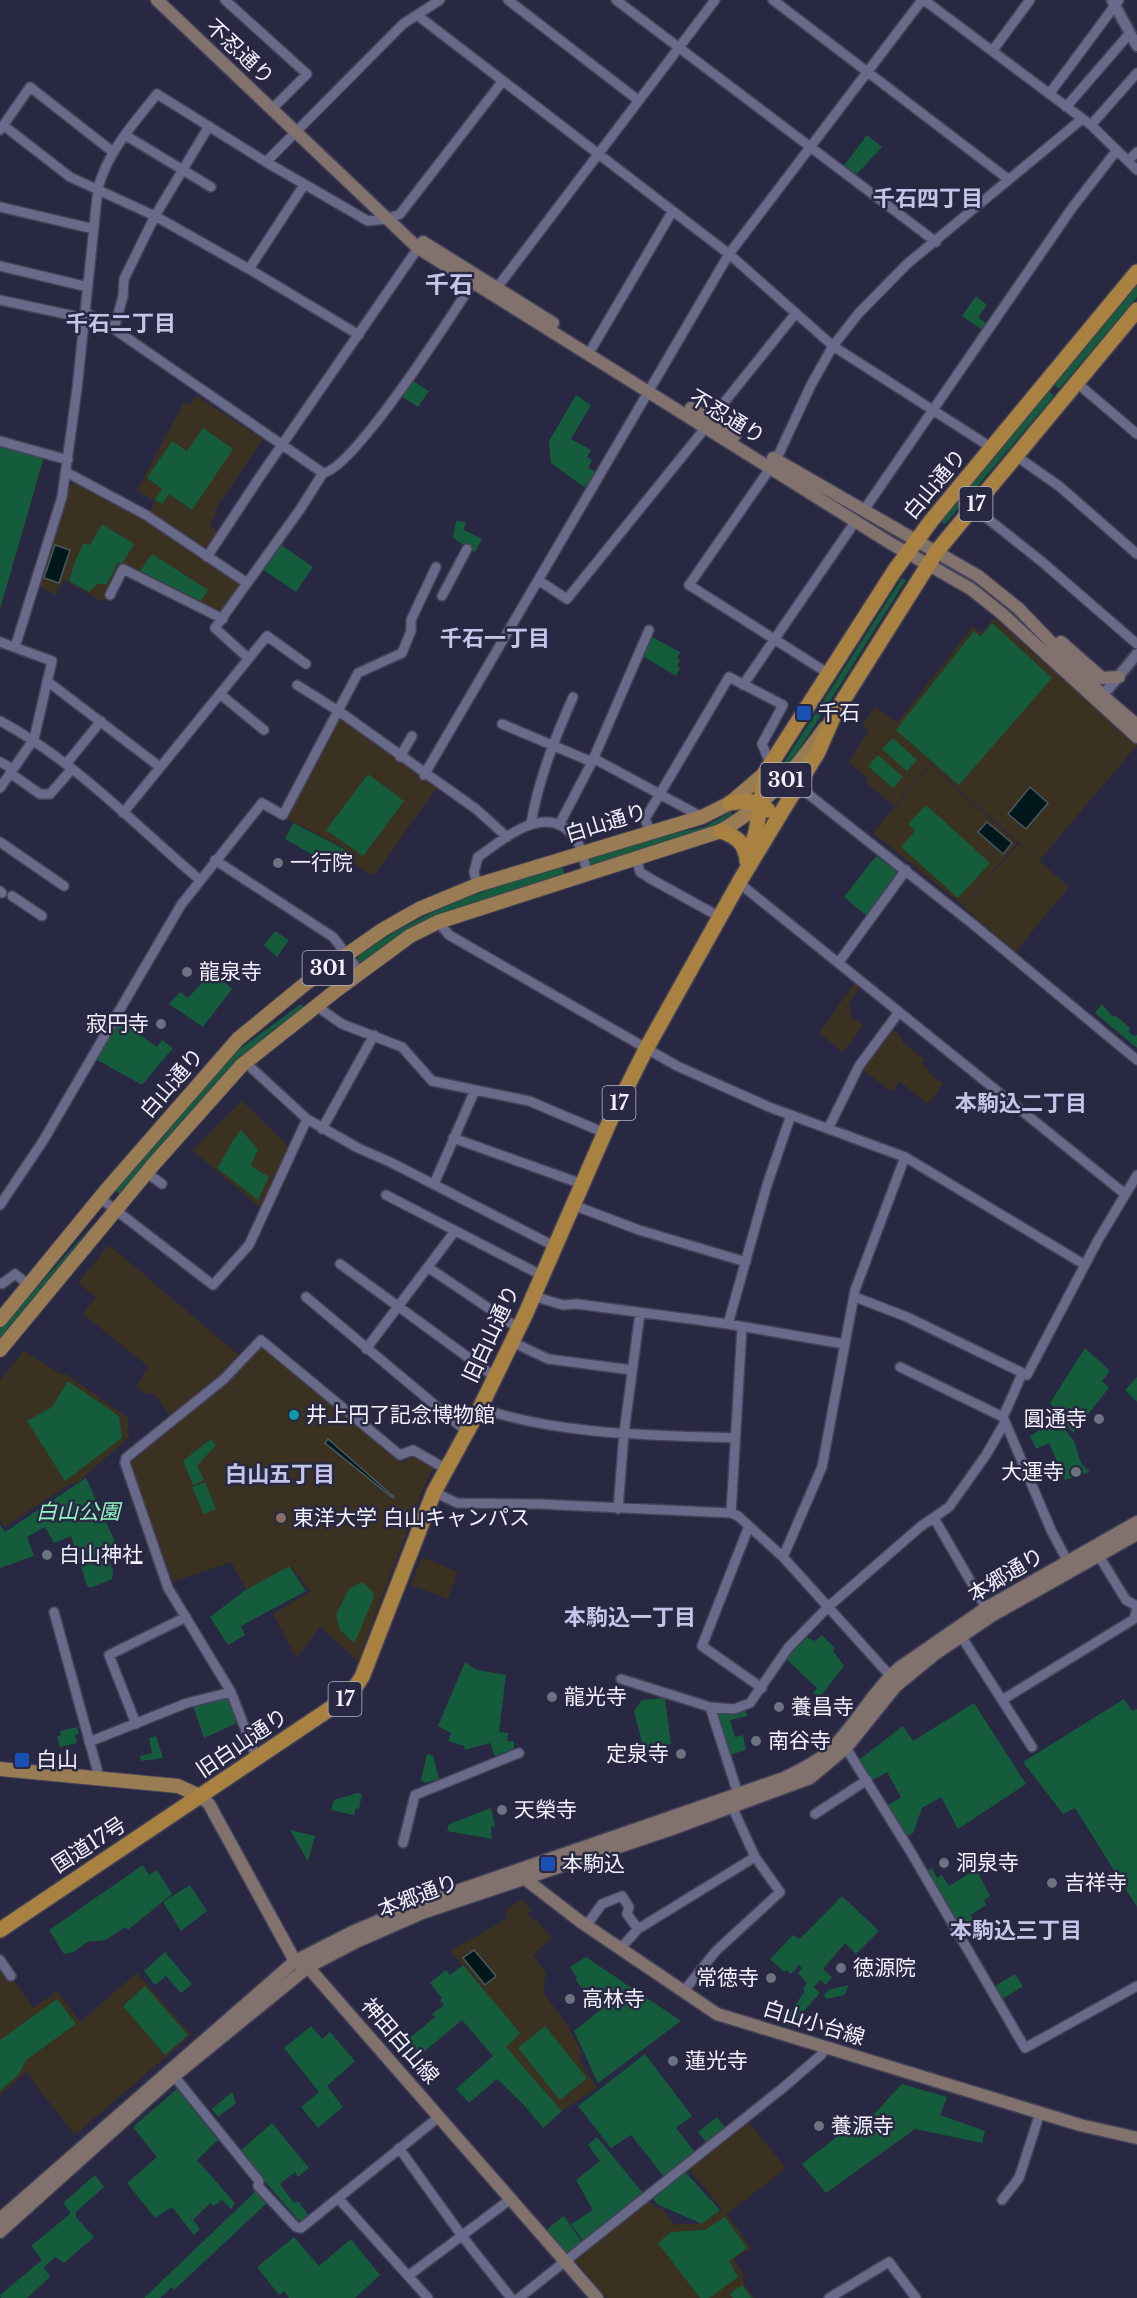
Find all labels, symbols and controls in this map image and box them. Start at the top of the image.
street label: 不忍通り [200,14,280,90]
district label: 千石四丁目 [873,185,983,212]
district label: 千石 [425,270,473,299]
district label: 千石二丁目 [66,310,176,337]
street label: 不忍通り [684,384,770,450]
street label: 白山通り [898,443,972,525]
road number: 17 [960,487,992,521]
district label: 千石一丁目 [440,625,550,652]
place label: 千石 [818,700,860,726]
marker: 千石 [795,704,813,722]
road number: 301 [760,763,812,797]
street label: 白山通り [562,798,650,848]
place label: 一行院 [290,850,353,876]
marker: 一行院 [271,856,285,870]
road number: 301 [302,951,354,985]
place label: 龍泉寺 [199,959,262,985]
marker: 龍泉寺 [180,965,194,979]
place label: 寂円寺 [86,1011,149,1037]
marker: 寂円寺 [154,1017,168,1031]
street label: 白山通り [135,1043,209,1123]
road number: 17 [602,1086,636,1120]
district label: 本駒込二丁目 [955,1090,1087,1117]
street label: 旧白山通り [457,1281,525,1387]
place label: 井上円了記念博物館 [306,1402,495,1428]
place label: 圓通寺 [1024,1406,1087,1432]
marker: 井上円了記念博物館 [287,1408,301,1422]
marker: 圓通寺 [1092,1412,1106,1426]
place label: 大運寺 [1001,1459,1064,1485]
district label: 白山五丁目 [225,1461,335,1488]
marker: 大運寺 [1069,1465,1083,1479]
park label: 白山公園 [36,1499,123,1525]
place label: 東洋大学 白山キャンパス [293,1505,530,1531]
marker: 東洋大学 白山キャンパス [274,1511,288,1525]
place label: 白山神社 [59,1542,143,1568]
street label: 本郷通り [963,1542,1049,1608]
marker: 白山神社 [40,1548,54,1562]
district label: 本駒込一丁目 [564,1604,696,1631]
road number: 17 [328,1682,362,1716]
place label: 龍光寺 [564,1684,627,1710]
marker: 龍光寺 [545,1690,559,1704]
place label: 養昌寺 [791,1694,854,1720]
marker: 養昌寺 [772,1700,786,1714]
street label: 旧白山通り [191,1703,293,1783]
place label: 南谷寺 [768,1728,831,1754]
marker: 南谷寺 [749,1734,763,1748]
place label: 定泉寺 [606,1741,669,1767]
place label: 白山 [36,1747,78,1773]
marker: 定泉寺 [674,1747,688,1761]
marker: 白山 [13,1751,31,1769]
place label: 天榮寺 [514,1797,577,1823]
marker: 天榮寺 [495,1803,509,1817]
street label: 国道17号 [47,1812,131,1878]
place label: 洞泉寺 [956,1850,1019,1876]
place label: 本駒込 [562,1851,625,1877]
marker: 本駒込 [539,1855,557,1873]
marker: 洞泉寺 [937,1856,951,1870]
street label: 本郷通り [374,1869,462,1923]
place label: 吉祥寺 [1064,1870,1127,1896]
marker: 吉祥寺 [1045,1876,1059,1890]
district label: 本駒込三丁目 [950,1917,1082,1944]
place label: 徳源院 [853,1955,916,1981]
marker: 徳源院 [834,1961,848,1975]
place label: 常徳寺 [696,1965,759,1991]
marker: 常徳寺 [764,1971,778,1985]
place label: 高林寺 [582,1986,645,2012]
marker: 高林寺 [563,1992,577,2006]
street label: 神田白山線 [356,1993,444,2089]
street label: 白山小台線 [760,1995,868,2051]
place label: 蓮光寺 [685,2048,748,2074]
marker: 蓮光寺 [666,2054,680,2068]
place label: 養源寺 [831,2113,894,2139]
marker: 養源寺 [812,2119,826,2133]

